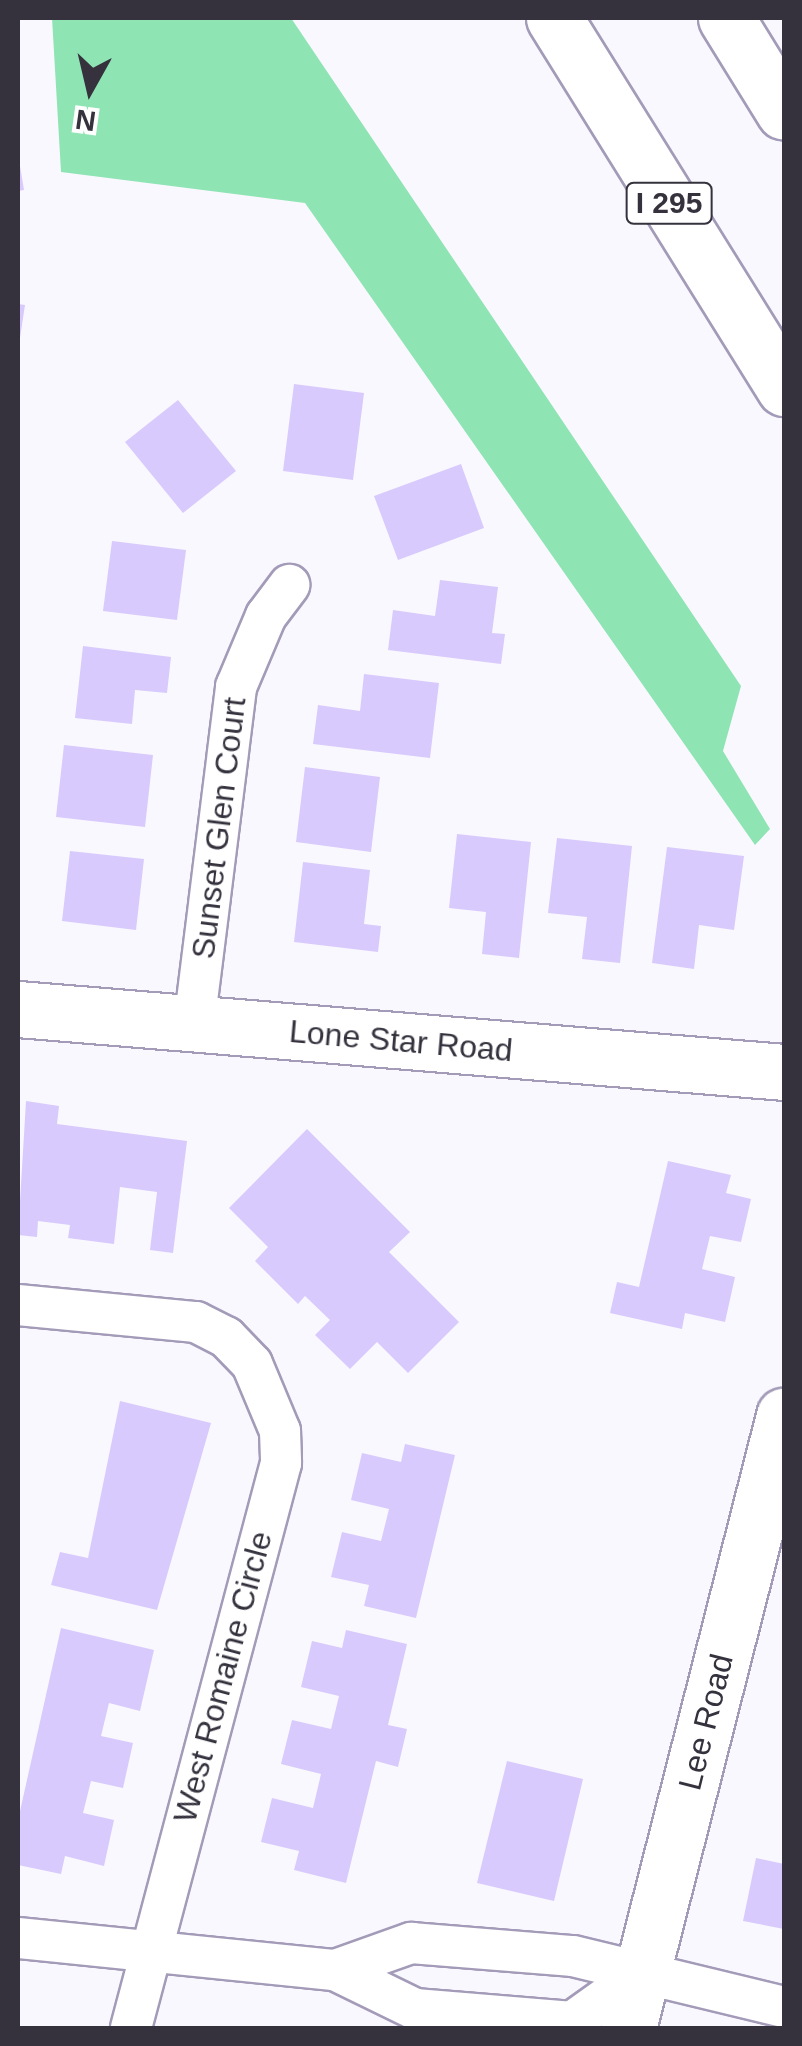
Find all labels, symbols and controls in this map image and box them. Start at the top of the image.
north arrow [40,40,140,140]
text: N [74,103,98,137]
road number: I 295 [624,178,714,228]
street label: Sunset Glen Court [184,695,254,961]
street label: Lone Star Road [288,1012,514,1070]
street label: West Romaine Circle [166,1527,280,1827]
street label: Lee Road [671,1650,741,1794]

